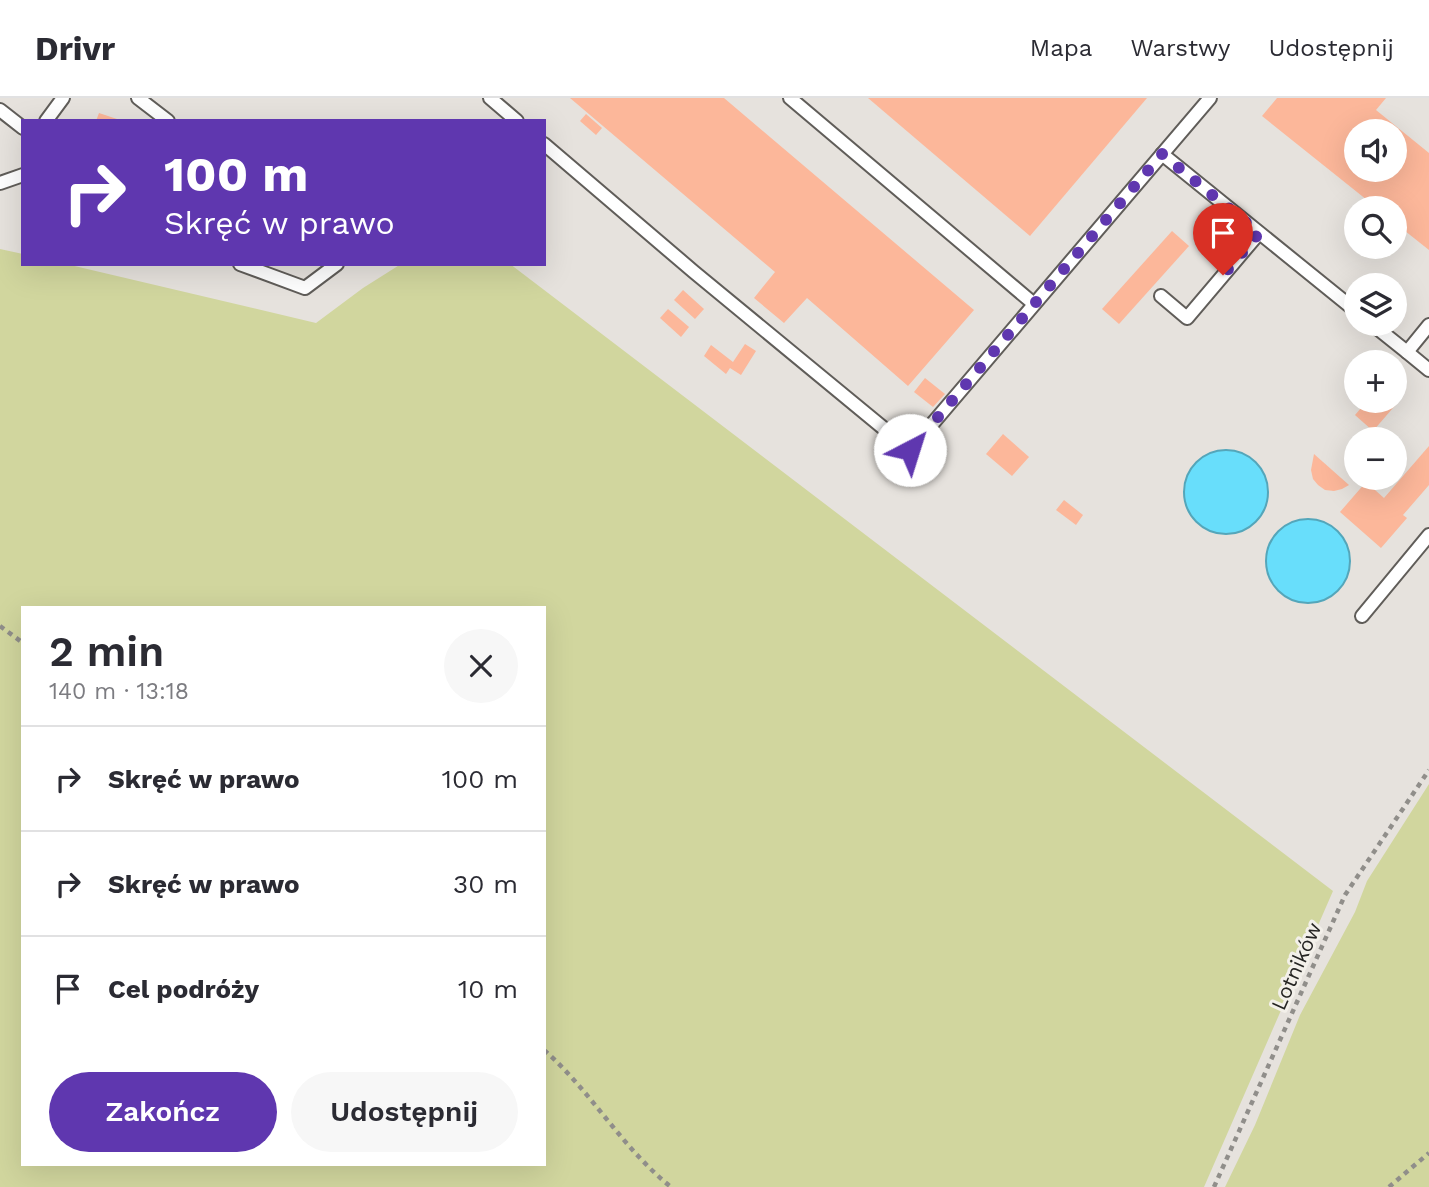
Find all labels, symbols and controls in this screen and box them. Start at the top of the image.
text: Drivr [35,29,115,68]
text: Mapa [1030,34,1092,62]
text: Warstwy [1130,34,1231,62]
text: Udostępnij [1269,34,1394,62]
map controls [1344,119,1407,490]
button: sound [1344,119,1407,182]
text: 100 m [164,145,308,203]
icon: right [49,147,140,238]
button: search [1344,196,1407,259]
pin [1193,203,1253,275]
text: Skręć w prawo [164,204,395,242]
icon: arrive [1204,214,1242,252]
button: layers [1344,273,1407,336]
button: + [1344,350,1407,413]
position arrow [873,413,947,487]
button: − [1344,427,1407,490]
text: 2 min [49,627,164,676]
button: close [444,629,518,703]
text: 140 m · 13:18 [49,678,189,705]
icon: right [49,760,87,798]
text: Skręć w prawo [108,764,300,794]
text: 100 m [442,764,518,794]
icon: right [49,865,87,903]
text: Skręć w prawo [108,869,300,899]
text: 30 m [453,869,518,899]
street label: Lotników [1266,918,1326,1014]
icon: arrive [49,970,87,1008]
text: Cel podróży [108,974,259,1004]
text: 10 m [458,974,518,1004]
button: Zakończ [49,1072,277,1152]
button: Udostępnij [291,1072,518,1152]

